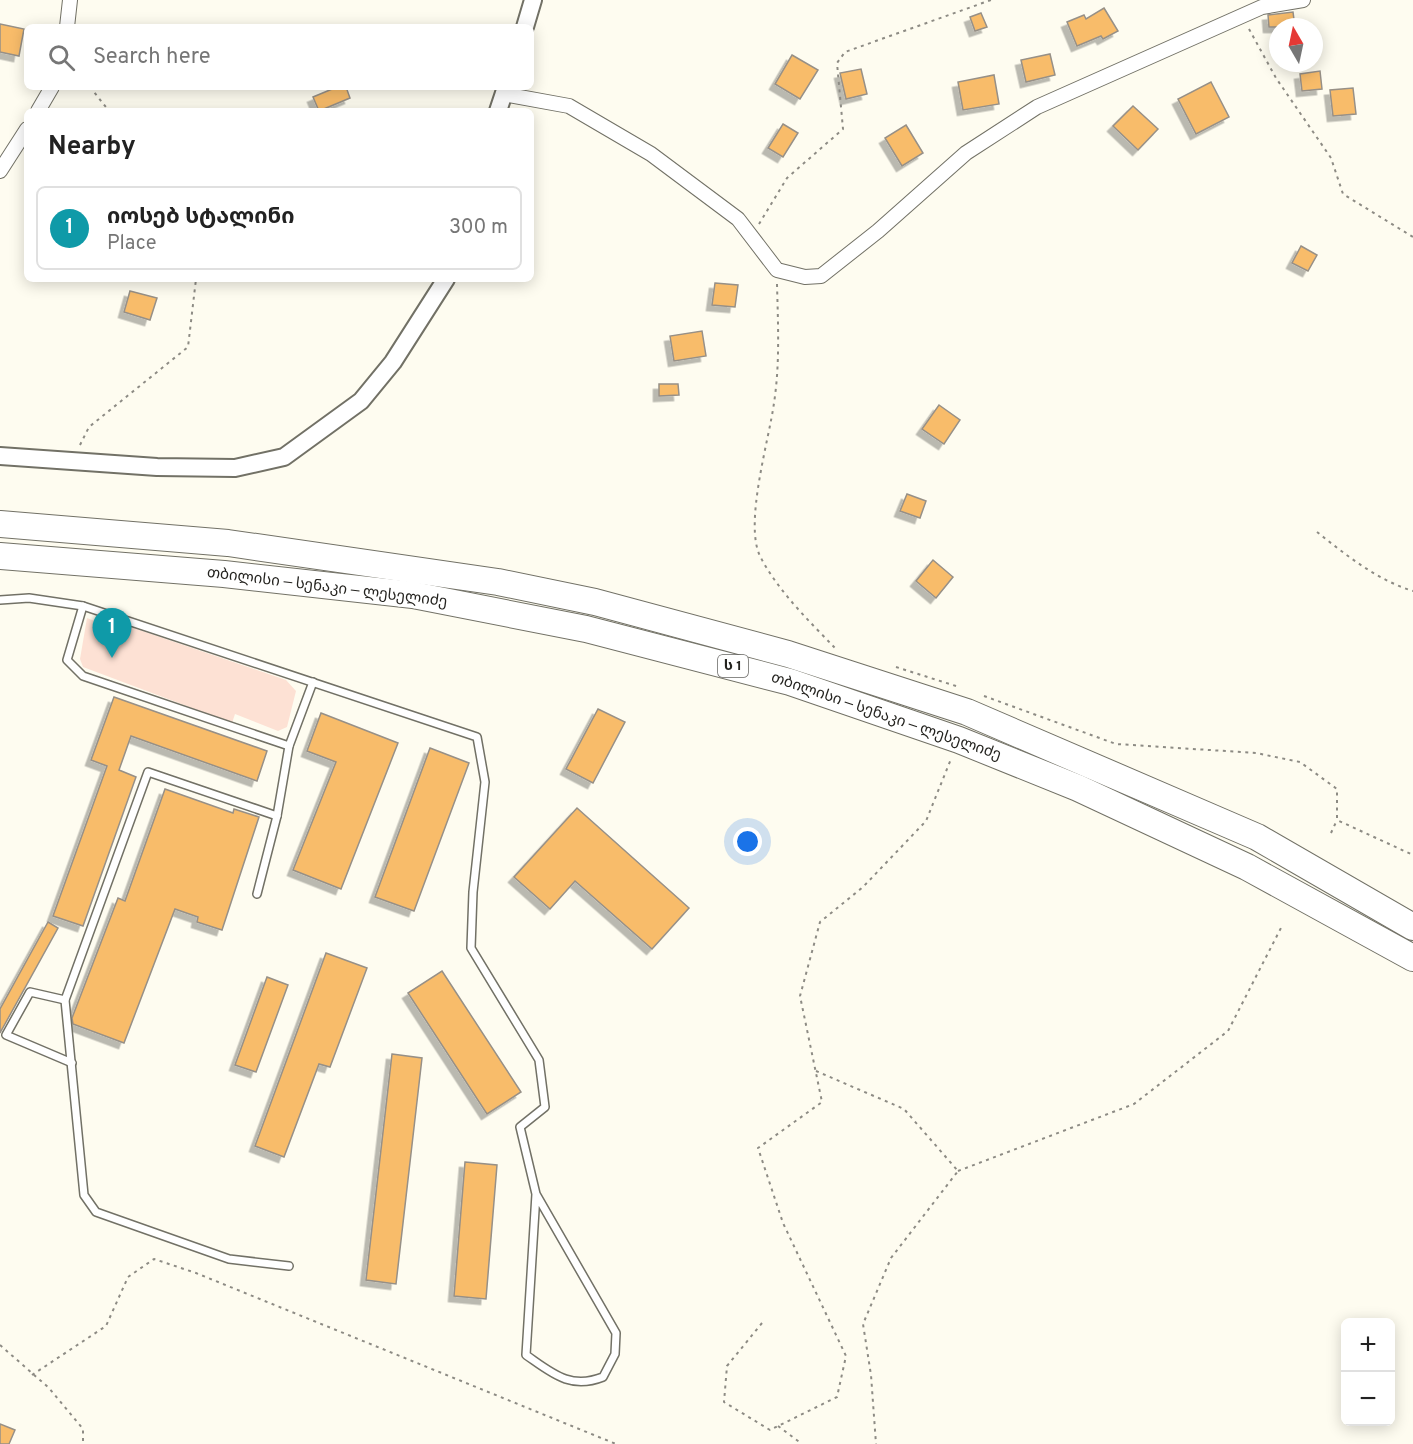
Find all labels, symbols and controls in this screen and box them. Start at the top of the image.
north arrow [1269,18,1323,72]
search box [24,24,534,90]
icon: search [45,41,78,74]
text: Search here [93,44,211,71]
text: Nearby [48,131,136,164]
text: იოსებ სტალინი [107,204,295,231]
text: 1 [66,215,74,241]
text: 300 m [449,215,508,241]
text: Place [107,231,157,257]
street label: თბილისი — სენაკი — ლესელიძე [206,564,448,612]
pin: 1 [92,608,132,658]
road number: ს 1 [718,655,748,677]
street label: თბილისი — სენაკი — ლესელიძე [768,669,1004,765]
your location [733,827,762,856]
map controls [1341,1318,1395,1426]
button: + [1341,1318,1395,1372]
button: − [1341,1372,1395,1426]

